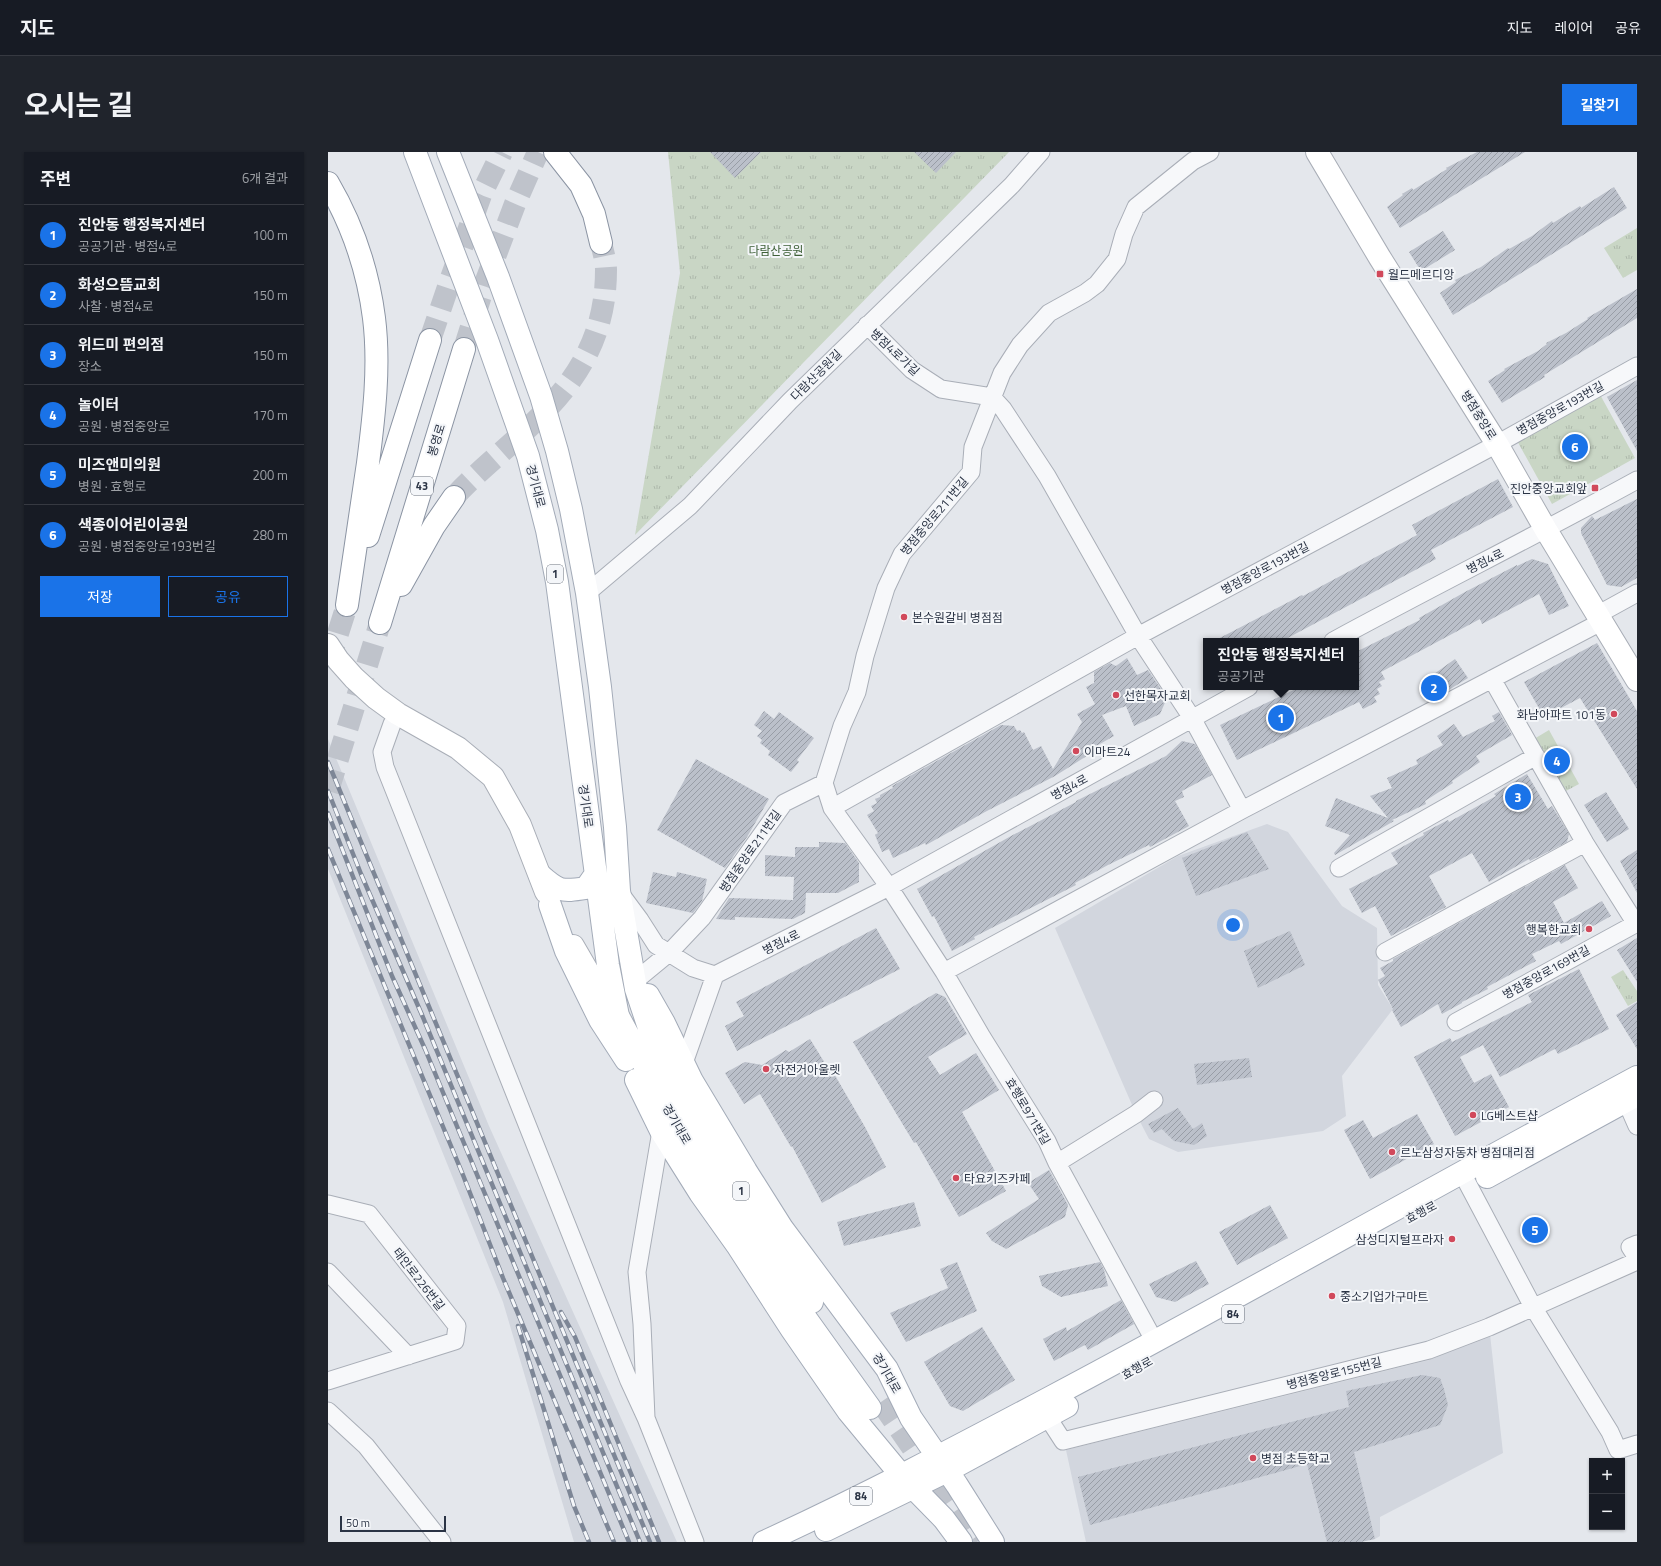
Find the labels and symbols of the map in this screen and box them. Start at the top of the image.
park label: 다람산공원 [748,241,804,260]
place label: 월드메르디앙 [1388,265,1454,284]
marker: 월드메르디앙 [1375,269,1385,279]
street label: 병점4로가길 [866,324,924,380]
street label: 다람산공원길 [786,345,846,405]
street label: 병점중앙로193번길 [1513,376,1607,440]
street label: 병점중앙로 [1456,387,1502,443]
street label: 봉영로 [422,421,450,459]
pin: 6 [1562,432,1588,462]
street label: 경기대로 [521,462,551,510]
street label: 병점중앙로211번길 [895,473,973,559]
road number: 43 [411,477,433,495]
place label: 진안중앙교회앞 [1510,479,1587,498]
marker: 진안중앙교회앞 [1590,483,1600,493]
street label: 병점중앙로193번길 [1218,537,1312,599]
street label: 병점4로 [1463,543,1507,579]
road number: 1 [547,565,563,583]
place label: 본수원갈비 병점점 [912,608,1003,627]
marker: 본수원갈비 병점점 [899,612,909,622]
pin: 2 [1421,673,1447,703]
place label: 선한목자교회 [1124,686,1190,705]
marker: 선한목자교회 [1111,690,1121,700]
pin: 1 [1268,703,1294,733]
place label: 화남아파트 101동 [1517,705,1606,724]
marker: 화남아파트 101동 [1609,709,1619,719]
place label: 이마트24 [1084,742,1131,761]
marker: 이마트24 [1071,746,1081,756]
pin: 4 [1544,746,1570,776]
street label: 병점4로 [1047,769,1091,805]
pin: 3 [1505,782,1531,812]
street label: 경기대로 [574,783,598,829]
street label: 병점중앙로211번길 [714,806,786,896]
your location [1223,915,1243,935]
place label: 행복한교회 [1526,920,1581,939]
street label: 병점4로 [759,924,803,960]
marker: 행복한교회 [1584,924,1594,934]
street label: 병점중앙로169번길 [1499,940,1593,1004]
place label: 자전거아울렛 [774,1060,840,1079]
marker: 자전거아울렛 [761,1064,771,1074]
street label: 효행로971번길 [1000,1074,1056,1148]
street label: 경기대로 [658,1100,696,1148]
place label: LG베스트샵 [1481,1106,1538,1125]
marker: LG베스트샵 [1468,1110,1478,1120]
place label: 르노삼성자동차 병점대리점 [1400,1143,1535,1162]
marker: 르노삼성자동차 병점대리점 [1387,1147,1397,1157]
place label: 타요키즈카페 [964,1169,1030,1188]
marker: 타요키즈카페 [951,1173,961,1183]
road number: 1 [733,1182,749,1200]
street label: 효행로 [1402,1196,1440,1228]
pin: 5 [1522,1215,1548,1245]
place label: 삼성디지털프라자 [1356,1230,1444,1249]
marker: 삼성디지털프라자 [1447,1234,1457,1244]
street label: 태안로226번길 [388,1243,450,1315]
place label: 중소기업가구마트 [1340,1287,1428,1306]
marker: 중소기업가구마트 [1327,1291,1337,1301]
road number: 84 [1222,1305,1244,1323]
street label: 경기대로 [868,1349,906,1397]
street label: 효행로 [1118,1352,1156,1384]
street label: 병점중앙로155번길 [1284,1352,1384,1394]
place label: 병점 초등학교 [1261,1449,1330,1468]
marker: 병점 초등학교 [1248,1453,1258,1463]
road number: 84 [850,1487,872,1505]
scale bar [340,1514,446,1533]

